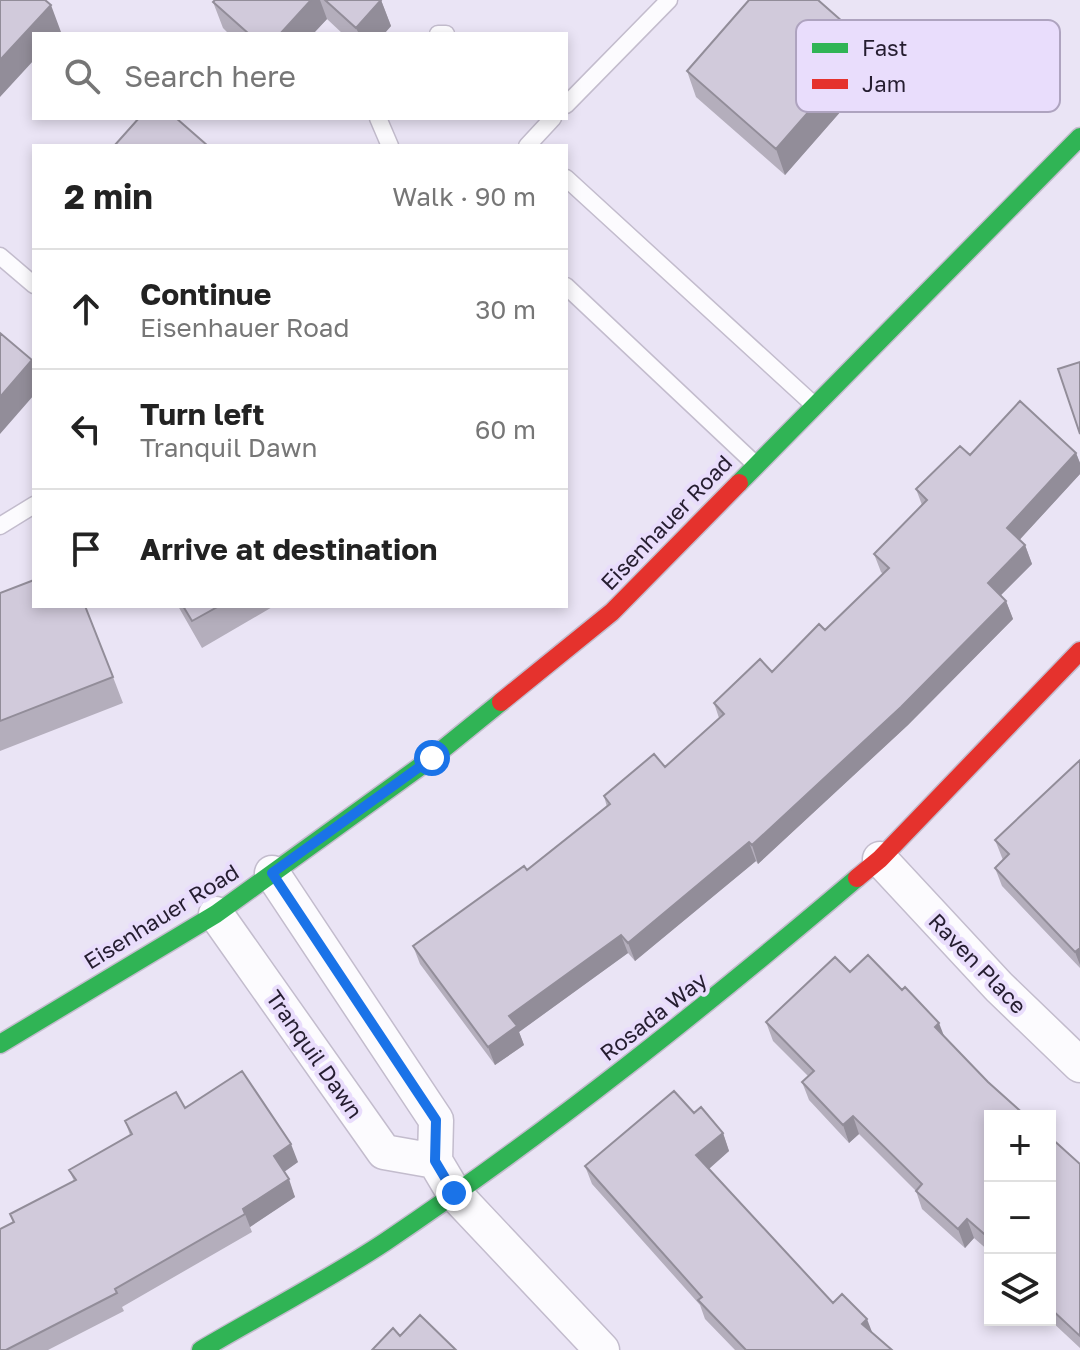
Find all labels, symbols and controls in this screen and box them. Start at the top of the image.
legend [796,20,1060,112]
search box [32,32,568,120]
text: Fast [862,34,908,61]
icon: search [60,54,104,98]
text: Search here [124,58,296,94]
text: Jam [862,70,906,97]
text: 2 min [64,176,153,216]
text: Walk · 90 m [392,181,536,212]
text: Continue [140,276,271,312]
icon: ahead [64,287,108,331]
text: 30 m [475,294,536,325]
text: Eisenhauer Road [140,312,350,343]
text: Turn left [140,396,265,432]
icon: left [64,407,108,451]
text: 60 m [475,414,536,445]
text: Tranquil Dawn [140,432,318,463]
street label: Eisenhauer Road [595,449,737,595]
icon: arrive [64,527,108,571]
text: Arrive at destination [140,531,437,567]
route start [414,740,450,776]
street label: Eisenhauer Road [79,858,243,974]
street label: Raven Place [923,907,1033,1019]
street label: Rosada Way [594,966,712,1066]
street label: Tranquil Dawn [261,985,369,1123]
map controls [984,1110,1056,1326]
button: + [984,1110,1056,1182]
route end [436,1175,472,1211]
button: − [984,1182,1056,1254]
button: layers [984,1254,1056,1326]

